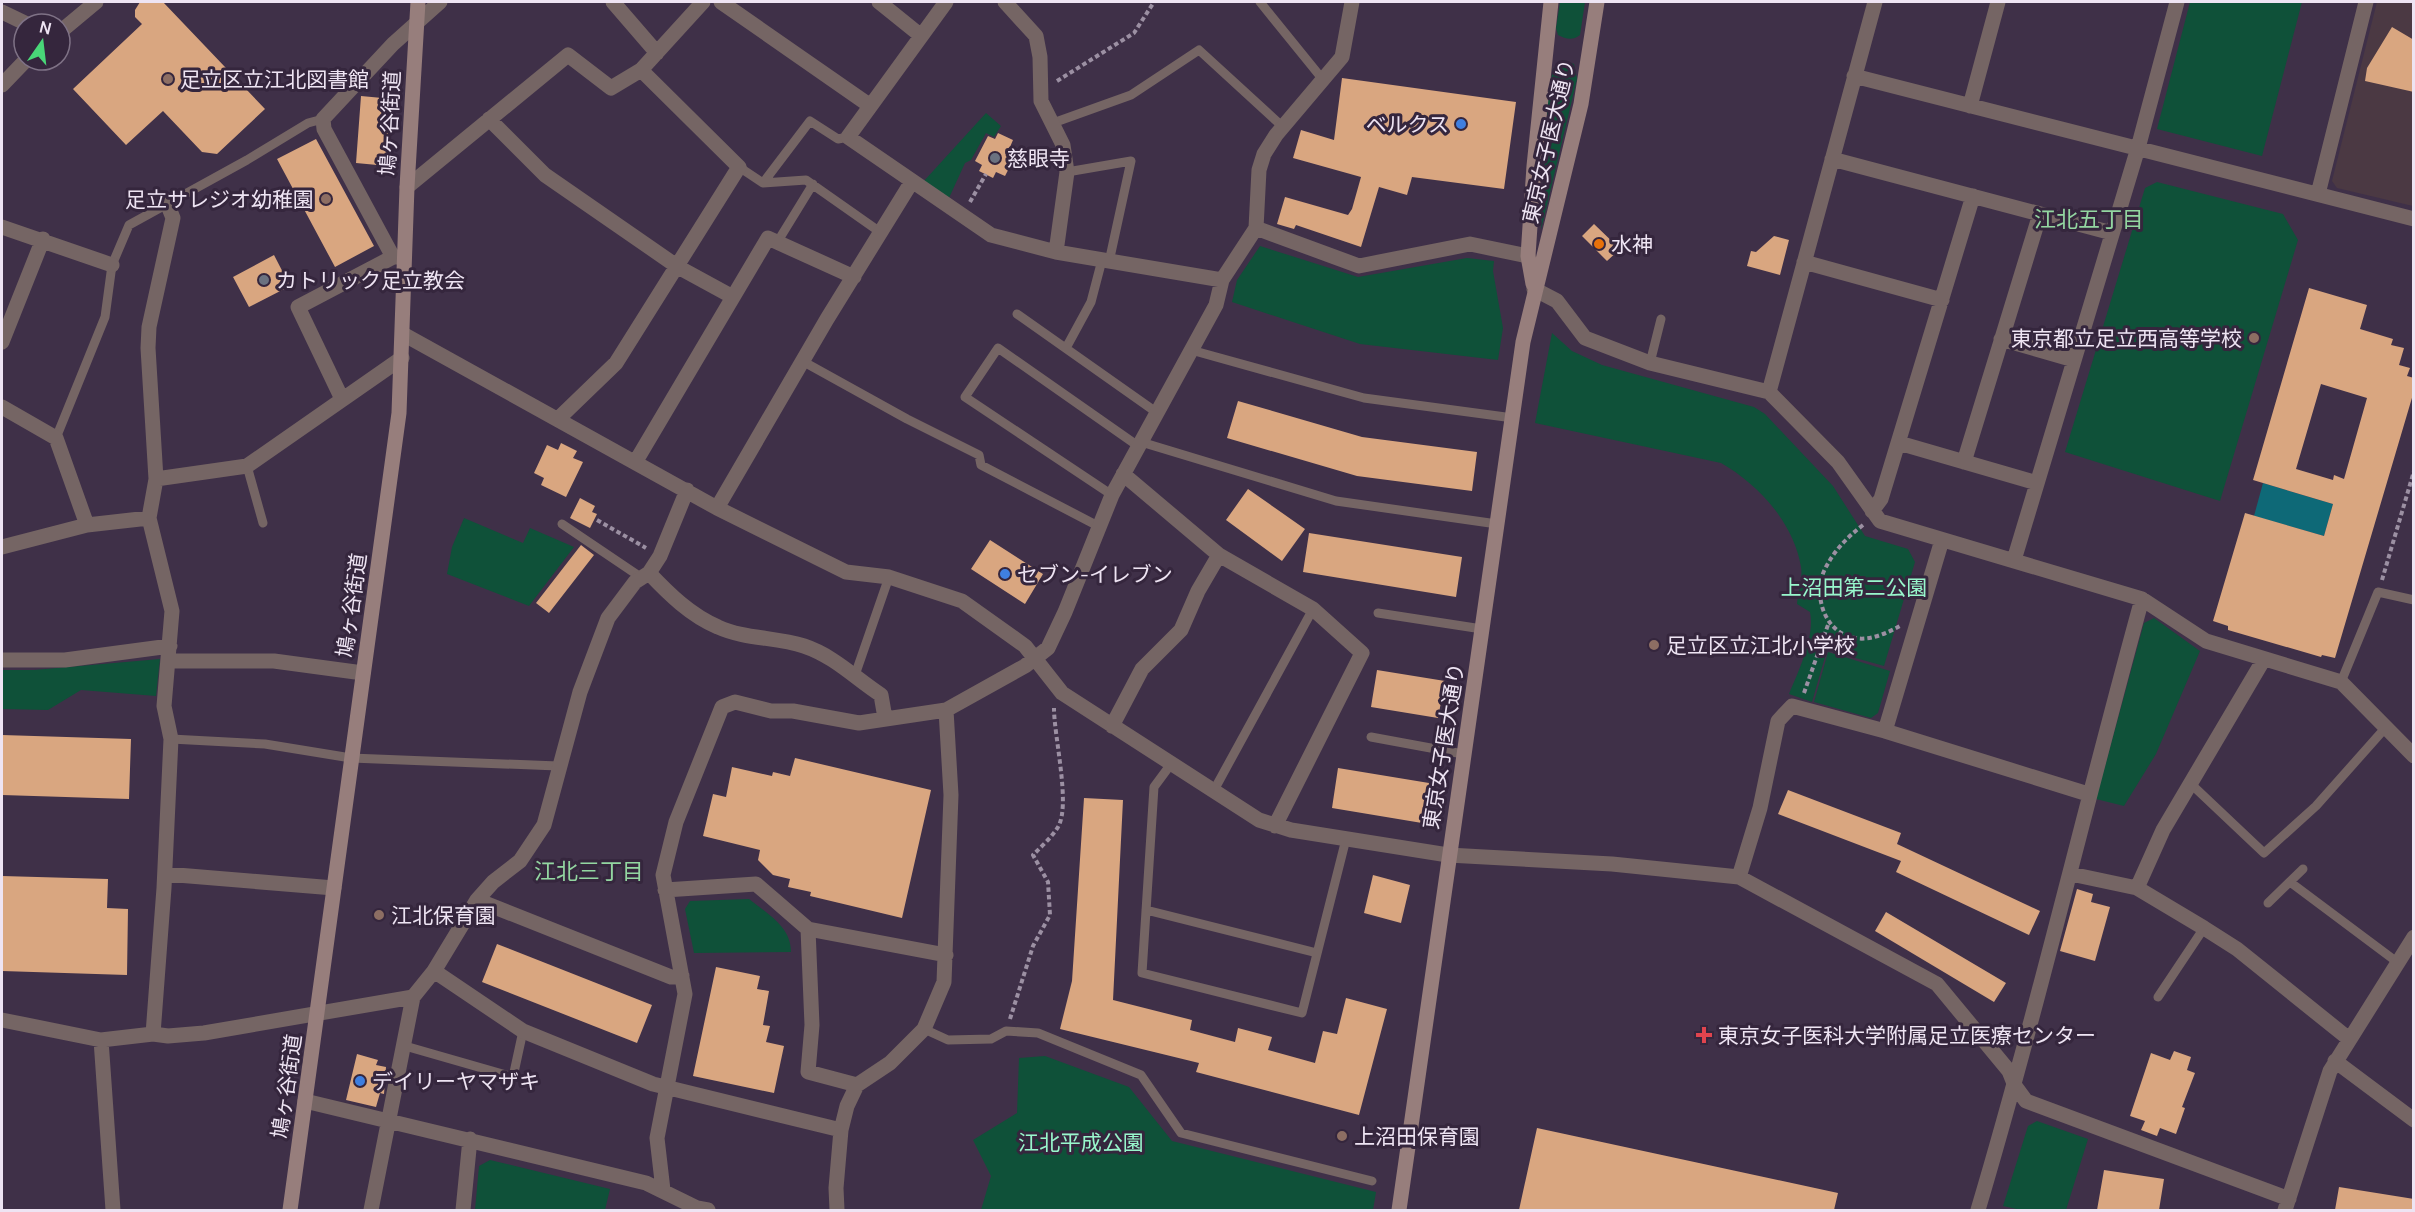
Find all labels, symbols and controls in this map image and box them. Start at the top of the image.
north arrow [12,12,72,72]
text: N [37,15,54,40]
street label: 東京女子医大通り [1515,56,1581,226]
place label: 足立区立江北図書館 [180,65,369,93]
street label: 鳩ヶ谷街道 [372,70,406,176]
marker: 足立区立江北図書館 [161,72,175,86]
place label: ベルクス [1366,110,1449,138]
marker: ベルクス [1454,117,1468,131]
place label: 慈眼寺 [1007,144,1070,172]
marker: 慈眼寺 [988,151,1002,165]
place label: 足立サレジオ幼稚園 [125,185,314,213]
marker: 足立サレジオ幼稚園 [319,192,333,206]
district label: 江北五丁目 [2034,204,2144,234]
place label: 水神 [1611,230,1653,258]
marker: 水神 [1592,237,1606,251]
place label: カトリック足立教会 [276,266,465,294]
marker: カトリック足立教会 [257,273,271,287]
place label: 東京都立足立西高等学校 [2011,324,2242,352]
marker: 東京都立足立西高等学校 [2247,331,2261,345]
street label: 鳩ヶ谷街道 [330,551,372,659]
place label: セブン-イレブン [1017,560,1173,588]
marker: セブン-イレブン [998,567,1012,581]
park label: 上沼田第二公園 [1781,573,1928,601]
place label: 足立区立江北小学校 [1666,631,1855,659]
marker: 足立区立江北小学校 [1647,638,1661,652]
street label: 東京女子医大通り [1416,661,1470,831]
district label: 江北三丁目 [534,856,644,886]
place label: 江北保育園 [391,901,496,929]
marker: 江北保育園 [372,908,386,922]
place label: 東京女子医科大学附属足立医療センター [1718,1021,2096,1049]
marker: 東京女子医科大学附属足立医療センター [1695,1026,1713,1044]
street label: 鳩ヶ谷街道 [265,1032,307,1140]
place label: デイリーヤマザキ [372,1067,540,1095]
marker: デイリーヤマザキ [353,1074,367,1088]
place label: 上沼田保育園 [1354,1122,1480,1150]
park label: 江北平成公園 [1018,1128,1144,1156]
marker: 上沼田保育園 [1335,1129,1349,1143]

